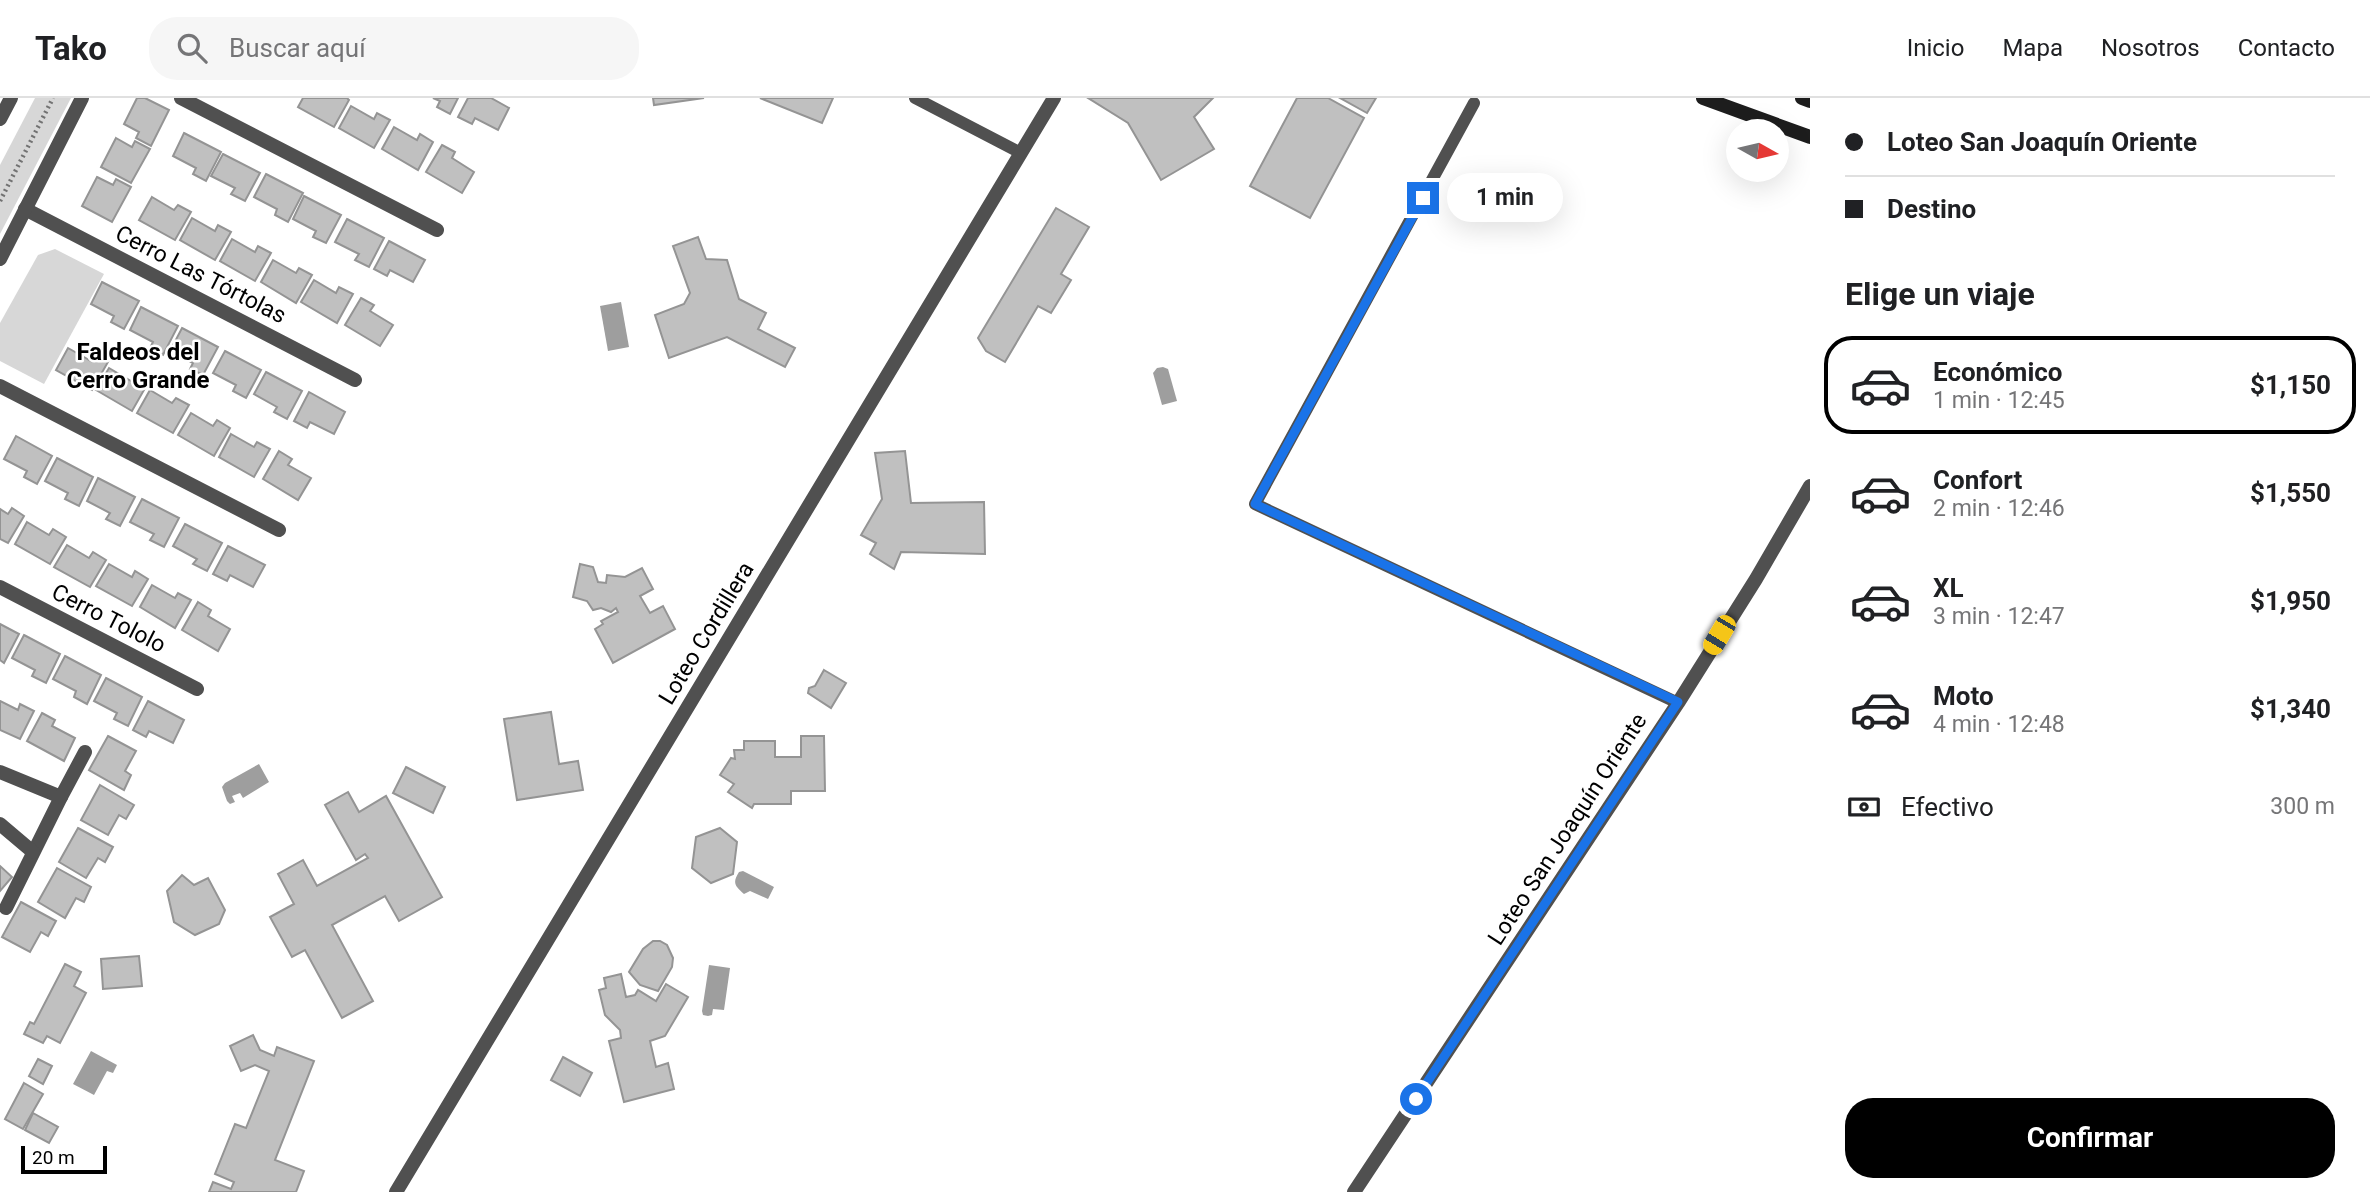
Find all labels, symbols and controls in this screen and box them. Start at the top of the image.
search box [149,17,639,80]
text: Tako [35,29,107,68]
icon: search [173,29,211,67]
text: Buscar aquí [229,33,366,63]
text: Inicio [1907,34,1964,62]
text: Mapa [2002,34,2063,62]
text: Nosotros [2101,34,2200,62]
text: Contacto [2238,34,2335,62]
north arrow [1726,119,1788,182]
map controls [1726,119,1789,182]
text: Loteo San Joaquín Oriente [1887,127,2197,157]
callout: 1 min [1448,174,1563,222]
route end [1407,182,1439,214]
text: 1 min [1476,184,1534,211]
text: Destino [1887,194,1976,224]
street label: Cerro Las Tórtolas [111,220,291,329]
text: Elige un viaje [1845,275,2035,313]
district label: Faldeos del Cerro Grande [67,338,209,394]
icon: car [1849,354,1912,417]
text: Económico [1933,357,2062,387]
text: $1,150 [2250,370,2331,400]
text: 1 min · 12:45 [1933,387,2065,414]
icon: car [1849,462,1912,525]
text: Confort [1933,465,2022,495]
text: $1,550 [2250,478,2331,508]
text: 2 min · 12:46 [1933,495,2065,522]
street label: Loteo Cordillera [653,557,760,709]
icon: car [1849,570,1912,633]
text: XL [1933,573,1964,603]
street label: Cerro Tololo [47,578,170,659]
text: $1,950 [2250,586,2331,616]
text: 3 min · 12:47 [1933,603,2065,630]
car [1700,612,1739,658]
icon: car [1849,678,1912,741]
text: Moto [1933,681,1994,711]
text: $1,340 [2250,694,2331,724]
street label: Loteo San Joaquín Oriente [1482,708,1652,950]
text: 4 min · 12:48 [1933,711,2065,738]
icon: cash [1845,788,1883,826]
text: Efectivo [1901,792,1994,822]
text: 300 m [2270,793,2335,820]
route start [1400,1083,1432,1115]
button: Confirmar [1845,1098,2335,1178]
scale bar [21,1143,107,1175]
text: 20 m [32,1146,75,1169]

